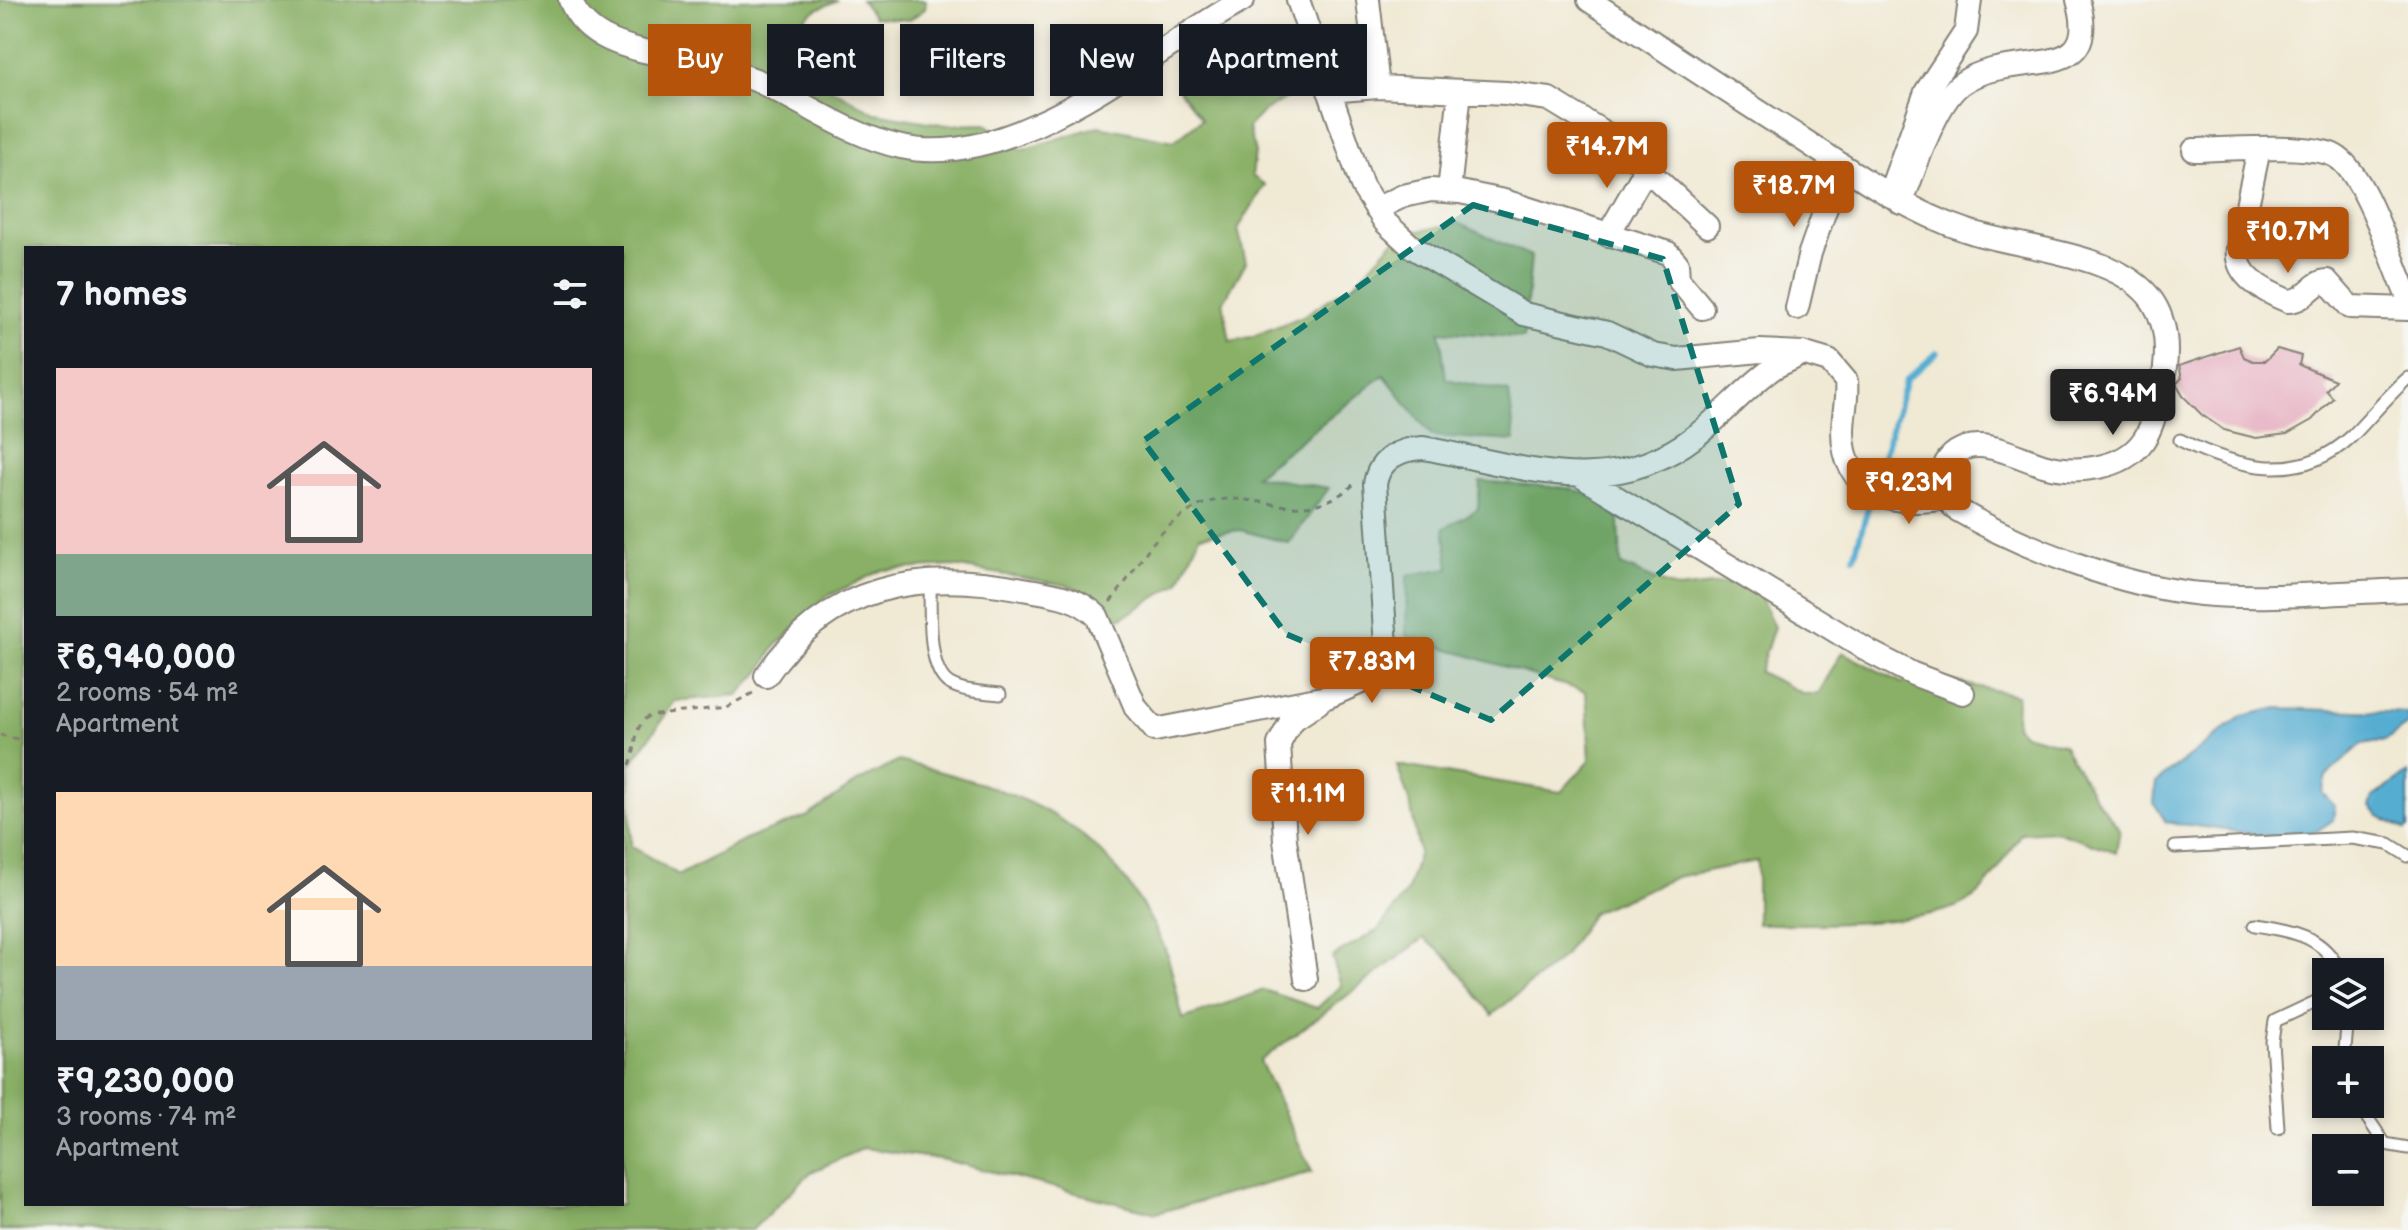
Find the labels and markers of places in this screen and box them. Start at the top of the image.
pin: ₹14.7M [1542,122,1672,190]
pin: ₹18.7M [1729,161,1859,229]
pin: ₹10.7M [2223,207,2353,275]
pin: ₹6.94M [2048,369,2178,437]
pin: ₹9.23M [1844,458,1974,526]
pin: ₹7.83M [1307,637,1437,705]
pin: ₹11.1M [1243,769,1373,837]

